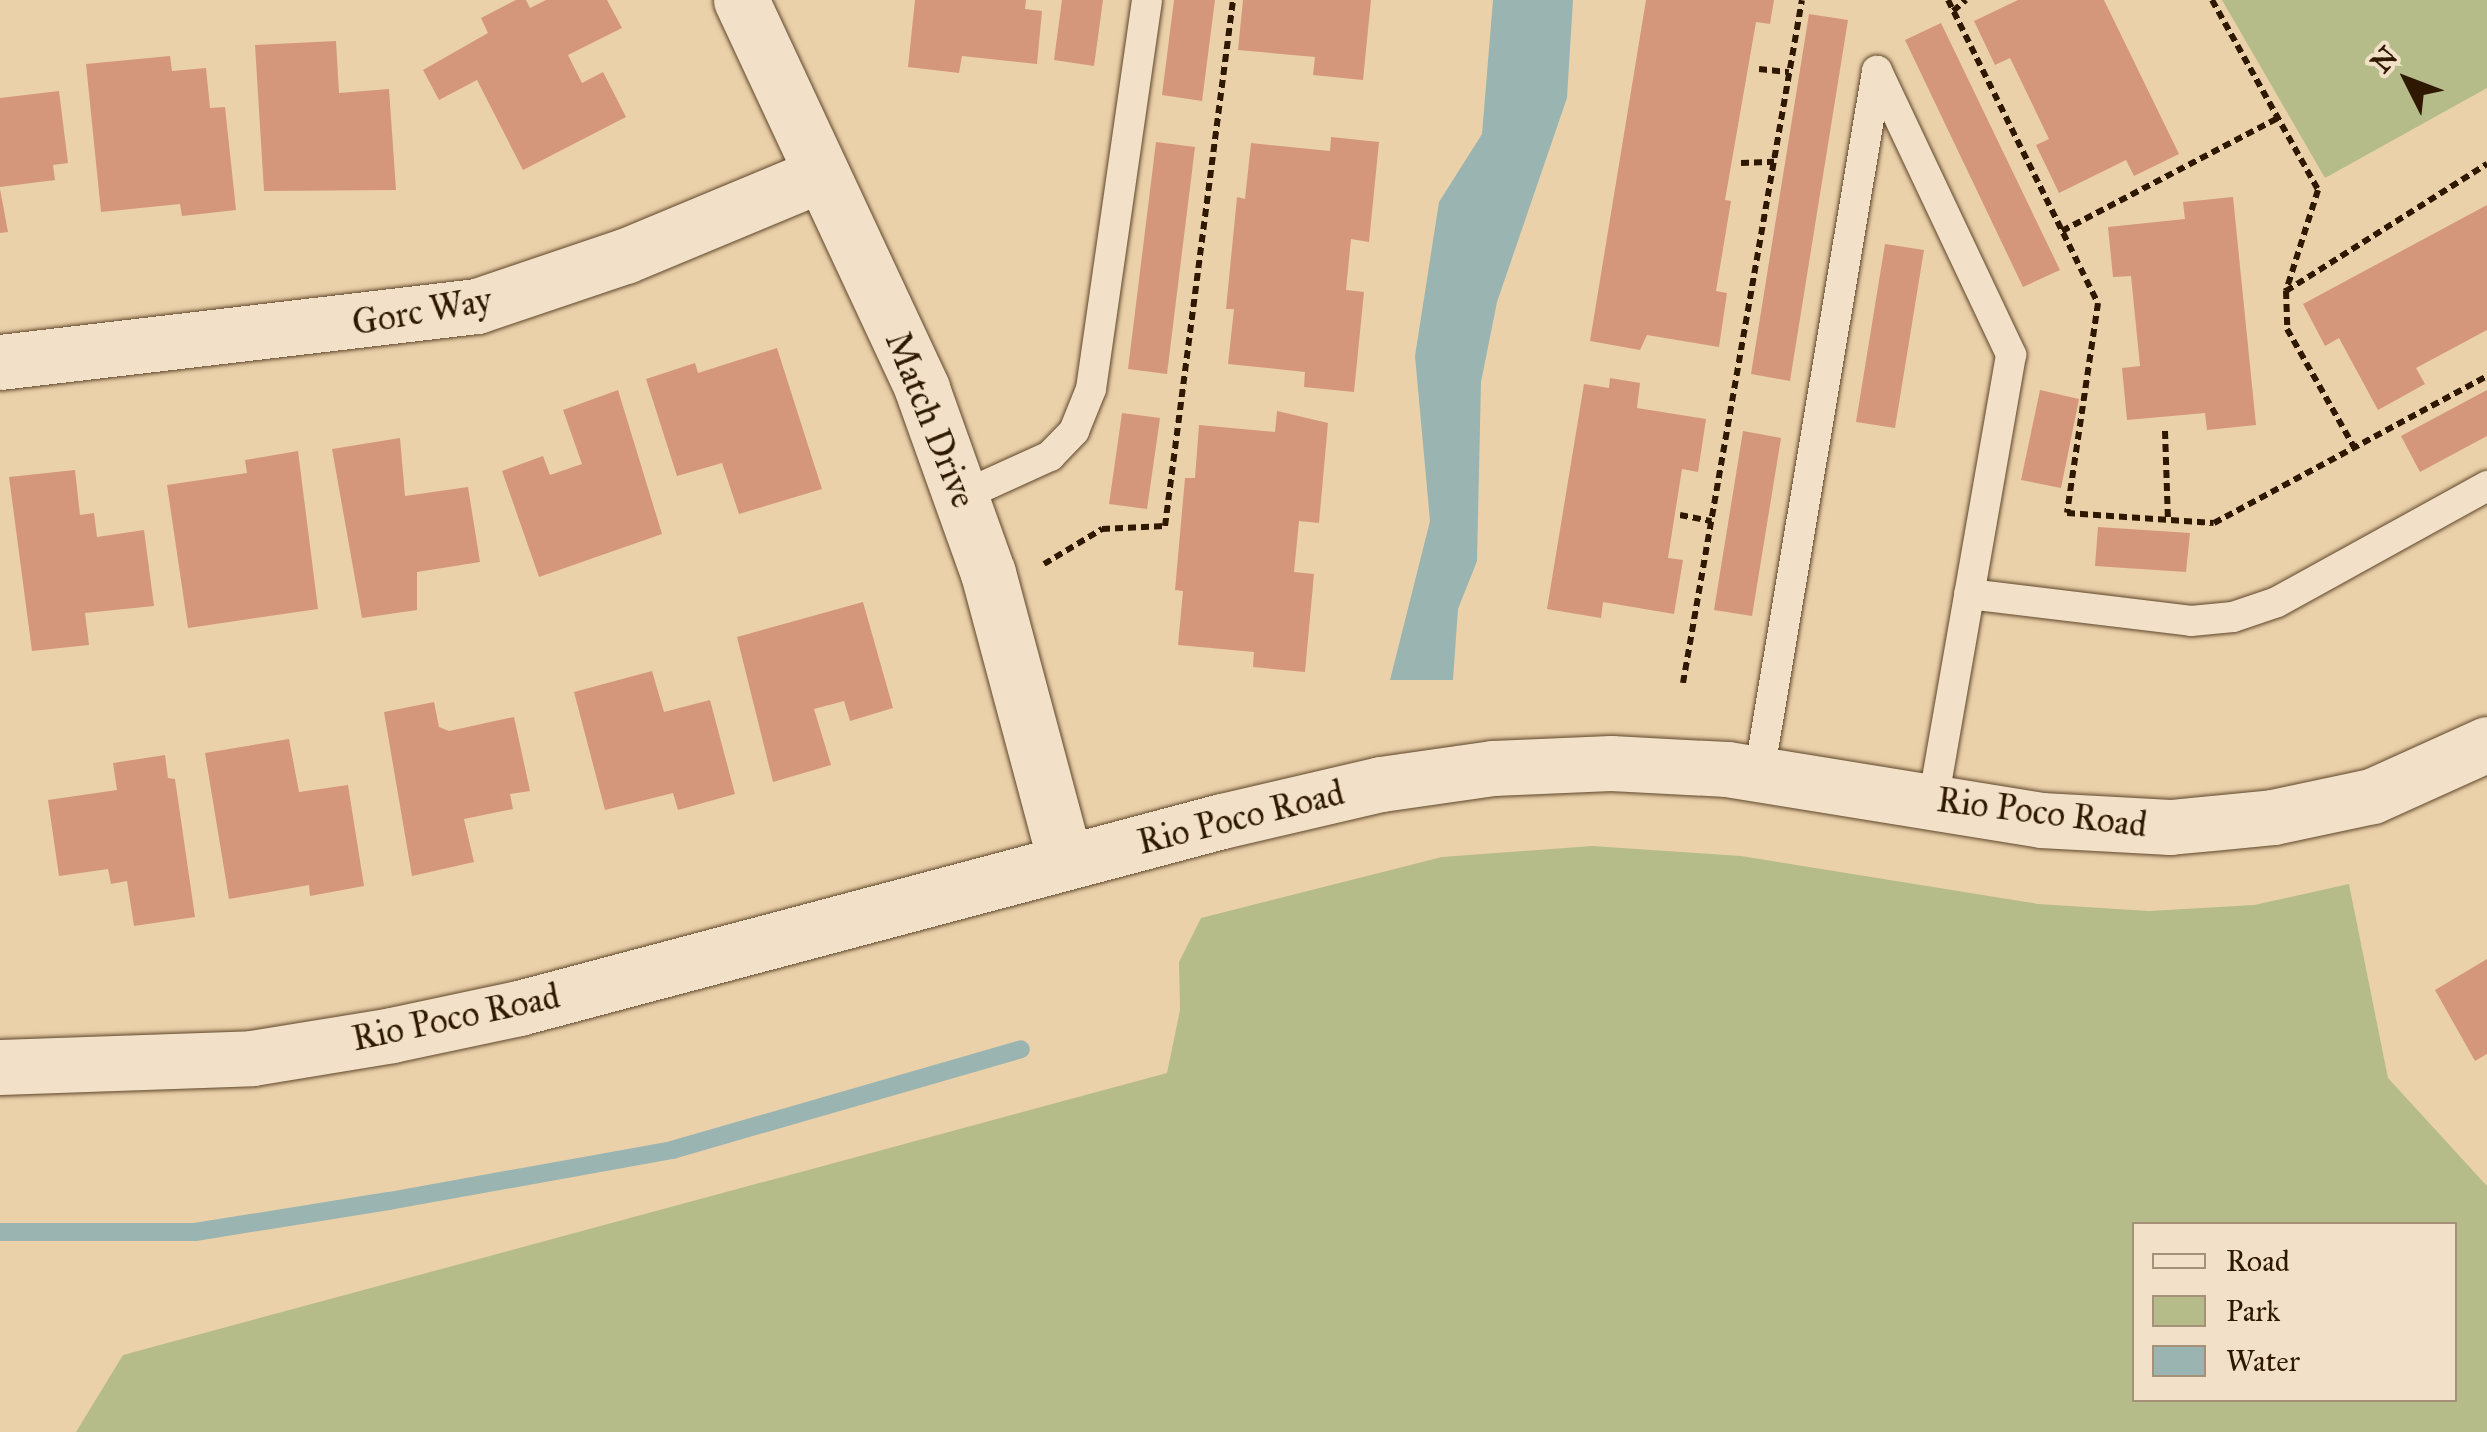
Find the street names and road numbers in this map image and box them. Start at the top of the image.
street label: Gorc Way [349,279,495,345]
street label: Match Drive [876,326,984,514]
street label: Rio Poco Road [1133,772,1349,864]
street label: Rio Poco Road [1935,779,2149,847]
street label: Rio Poco Road [348,975,564,1061]

